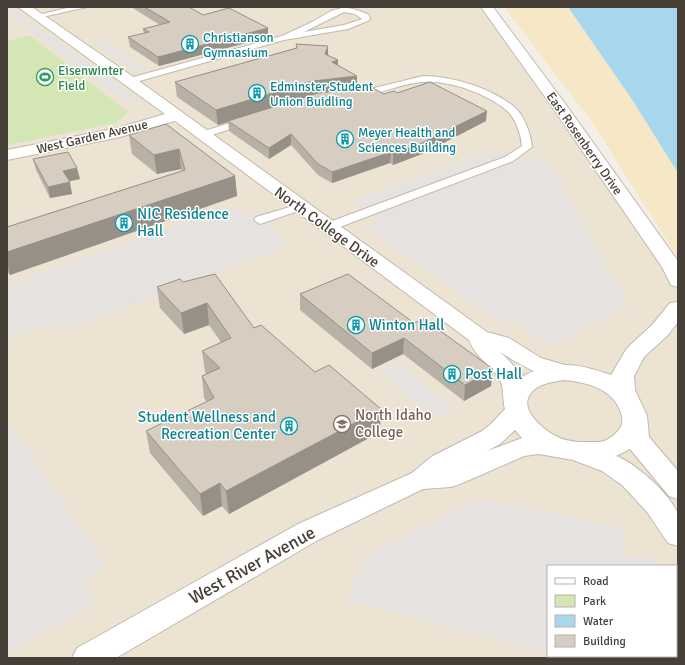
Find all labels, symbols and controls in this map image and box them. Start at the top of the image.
place label: Christianson Gymnasium [203,30,274,61]
building icon: Christianson Gymnasium [180,34,200,54]
place label: Eisenwinter Field [58,63,124,94]
sports icon: Eisenwinter Field [35,67,55,87]
place label: Edminster Student Union Buidling [270,79,374,110]
building icon: Edminster Student Union Buidling [247,83,267,103]
street label: East Rosenberry Drive [543,89,626,198]
street label: West Garden Avenue [35,116,149,158]
place label: Meyer Health and Sciences Building [358,125,456,156]
building icon: Meyer Health and Sciences Building [335,129,355,149]
street label: North College Drive [271,183,383,271]
place label: NIC Residence Hall [137,205,229,240]
building icon: NIC Residence Hall [114,213,134,233]
building icon: Winton Hall [346,315,366,335]
place label: Winton Hall [369,316,445,334]
building icon: Post Hall [442,364,462,384]
place label: Post Hall [465,365,522,383]
place label: North Idaho College [355,406,432,441]
place label: Student Wellness and Recreation Center [138,408,276,443]
school or university icon: North Idaho College [332,414,352,434]
building icon: Student Wellness and Recreation Center [279,416,299,436]
street label: West River Avenue [185,521,319,609]
legend [547,565,677,657]
text: Road [583,574,609,589]
text: Park [583,594,606,609]
text: Water [583,614,614,629]
text: Building [583,634,626,649]

